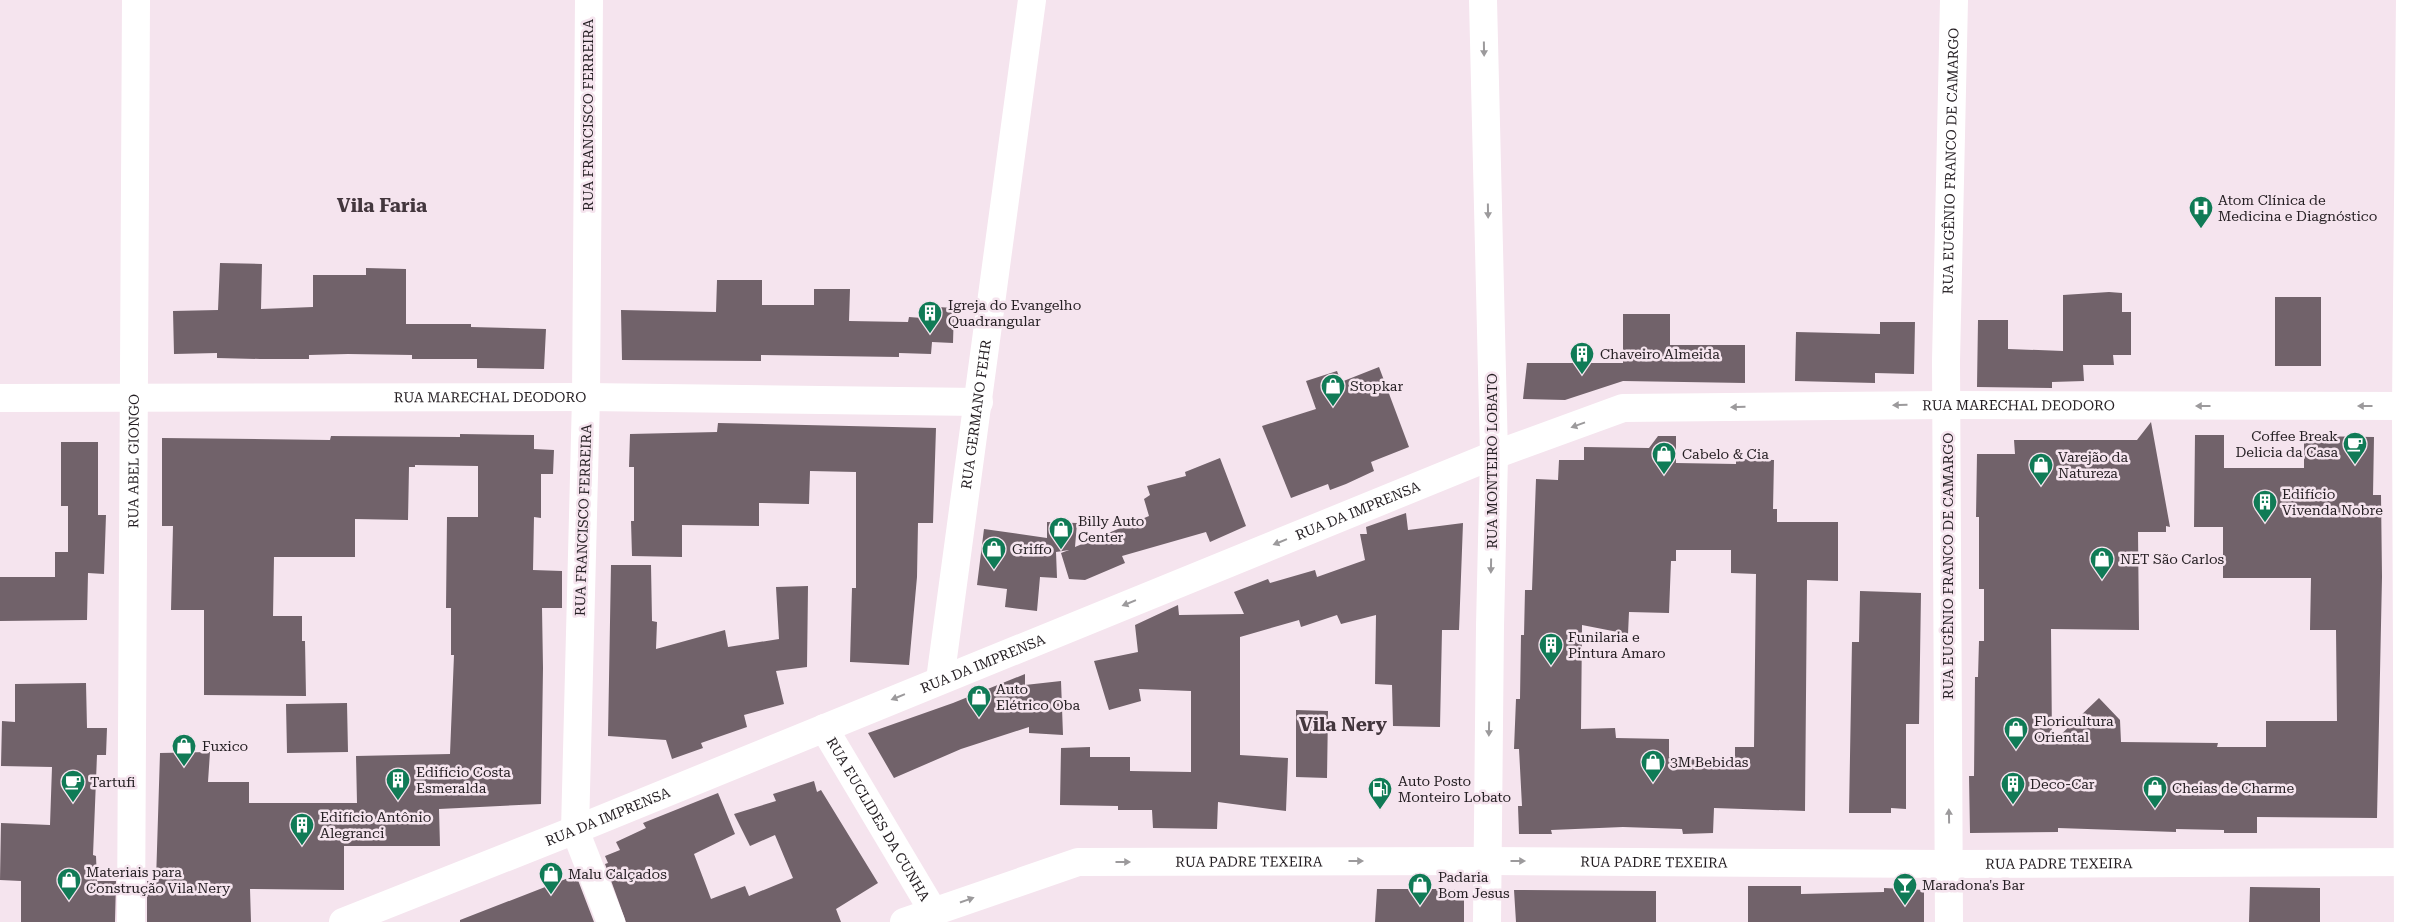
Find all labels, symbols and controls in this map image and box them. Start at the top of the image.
street label: RUA FRANCISCO FERREIRA [580,19,596,211]
street label: RUA EUGÊNIO FRANCO DE CAMARGO [1939,28,1961,295]
one-way arrow [1481,41,1489,57]
place label: Atom Clínica de Medicina e Diagnóstico [2218,192,2377,224]
district label: Vila Faria [337,194,427,217]
hospital icon: Atom Clínica de Medicina e Diagnóstico [2188,195,2214,229]
one-way arrow [1484,203,1492,219]
place label: Igreja do Evangelho Quadrangular [948,297,1081,329]
building icon: Igreja do Evangelho Quadrangular [917,300,943,334]
street label: RUA GERMANO FEHR [958,338,994,490]
building icon: Chaveiro Almeida [1569,341,1595,375]
place label: Chaveiro Almeida [1600,346,1720,362]
shop icon: Stopkar [1320,373,1346,407]
street label: RUA MONTEIRO LOBATO [1484,373,1500,549]
place label: Stopkar [1350,378,1403,394]
street label: RUA MARECHAL DEODORO [394,389,586,405]
street label: RUA ABEL GIONGO [125,394,142,528]
street label: RUA MARECHAL DEODORO [1922,397,2115,413]
one-way arrow [1892,402,1908,410]
one-way arrow [2195,402,2211,410]
one-way arrow [2357,402,2373,410]
one-way arrow [1730,403,1746,411]
one-way arrow [1570,421,1585,429]
street label: RUA FRANCISCO FERREIRA [572,424,594,616]
place label: Coffee Break Delicia da Casa [2235,428,2338,460]
cafe icon: Coffee Break Delicia da Casa [2342,431,2368,465]
street label: RUA EUGÊNIO FRANCO DE CAMARGO [1940,433,1956,699]
shop icon: Cabelo & Cia [1651,441,1677,475]
place label: Cabelo & Cia [1682,446,1769,462]
place label: Varejão da Natureza [2058,449,2128,481]
shop icon: Varejão da Natureza [2028,452,2054,486]
street label: RUA DA IMPRENSA [1293,478,1423,543]
place label: Edifício Vivenda Nobre [2282,486,2383,518]
building icon: Edifício Vivenda Nobre [2252,489,2278,523]
place label: Billy Auto Center [1078,513,1144,545]
shop icon: Billy Auto Center [1048,516,1074,550]
shop icon: Griffo [981,536,1007,570]
one-way arrow [1272,538,1287,546]
place label: Griffo [1012,541,1052,557]
shop icon: NET São Carlos [2089,546,2115,580]
place label: NET São Carlos [2120,551,2225,567]
one-way arrow [1487,558,1495,574]
one-way arrow [1121,599,1136,607]
place label: Funilaria e Pintura Amaro [1568,629,1666,661]
street label: RUA DA IMPRENSA [918,631,1048,696]
building icon: Funilaria e Pintura Amaro [1538,632,1564,666]
place label: Auto Elétrico Oba [996,681,1080,713]
shop icon: Auto Elétrico Oba [966,684,992,718]
one-way arrow [891,694,905,702]
district label: Vila Nery [1299,713,1388,736]
place label: Floricultura Oriental [2034,713,2114,745]
shop icon: Floricultura Oriental [2003,716,2029,750]
one-way arrow [1485,721,1493,737]
shop icon: Fuxico [171,733,197,767]
street label: RUA EUCLIDES DA CUNHA [823,734,933,904]
place label: Fuxico [202,738,248,754]
shop icon: 3M Bebidas [1640,749,1666,783]
place label: 3M Bebidas [1670,754,1749,770]
place label: Edifício Costa Esmeralda [416,764,511,796]
building icon: Edifício Costa Esmeralda [385,767,411,801]
cafe icon: Tartufi [60,769,86,803]
building icon: Deco-Car [2000,771,2026,805]
place label: Auto Posto Monteiro Lobato [1398,773,1511,805]
place label: Tartufi [90,774,136,790]
shop icon: Cheias de Charme [2142,775,2168,809]
fuel station icon: Auto Posto Monteiro Lobato [1367,776,1393,810]
place label: Deco-Car [2030,776,2095,792]
place label: Cheias de Charme [2172,780,2294,796]
street label: RUA DA IMPRENSA [543,784,673,849]
one-way arrow [1945,807,1953,823]
place label: Edifício Antônio Alegranci [320,809,431,841]
building icon: Edifício Antônio Alegranci [289,812,315,846]
street label: RUA PADRE TEXEIRA [1175,853,1323,870]
street label: RUA PADRE TEXEIRA [1580,854,1728,871]
street label: RUA PADRE TEXEIRA [1985,855,2133,872]
one-way arrow [1348,857,1364,865]
one-way arrow [1510,857,1526,865]
one-way arrow [1115,858,1131,866]
shop icon: Malu Calçados [538,861,564,895]
place label: Materiais para Construção Vila Nery [86,864,231,896]
place label: Malu Calçados [568,866,667,882]
shop icon: Materiais para Construção Vila Nery [56,867,82,901]
place label: Padaria Bom Jesus [1438,869,1510,901]
shop icon: Padaria Bom Jesus [1407,872,1433,906]
bar icon: Maradona's Bar [1892,872,1918,906]
place label: Maradona's Bar [1922,877,2025,893]
one-way arrow [960,895,975,903]

